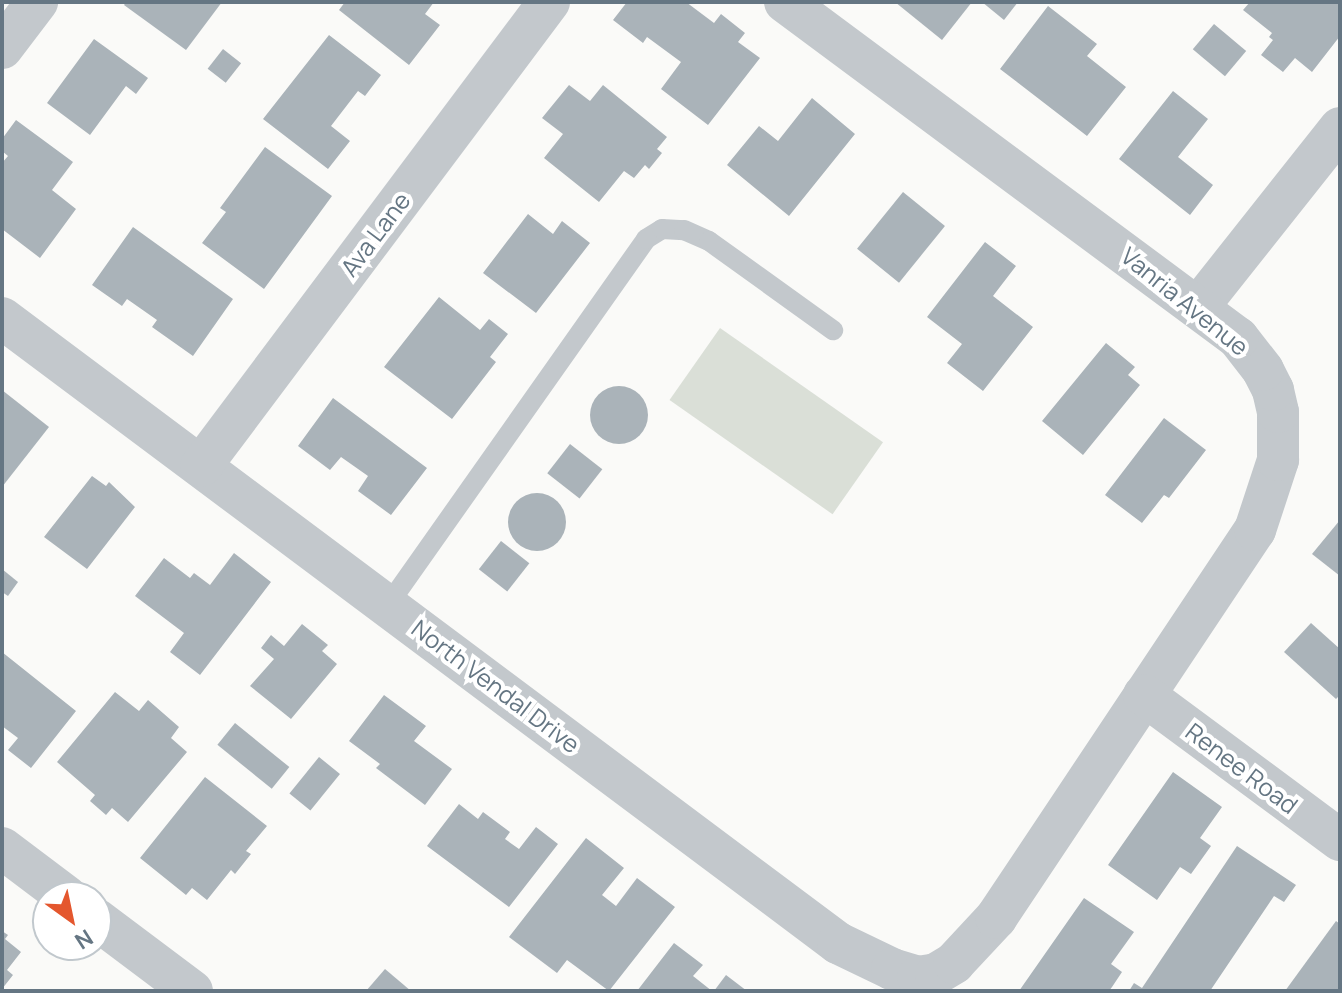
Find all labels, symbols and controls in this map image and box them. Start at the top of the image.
street label: Ava Lane [334,186,416,282]
street label: Vanria Avenue [1115,241,1255,361]
street label: North Vendal Drive [406,613,586,759]
street label: Renee Road [1180,717,1304,819]
north arrow [32,881,112,961]
text: N [69,923,99,956]

